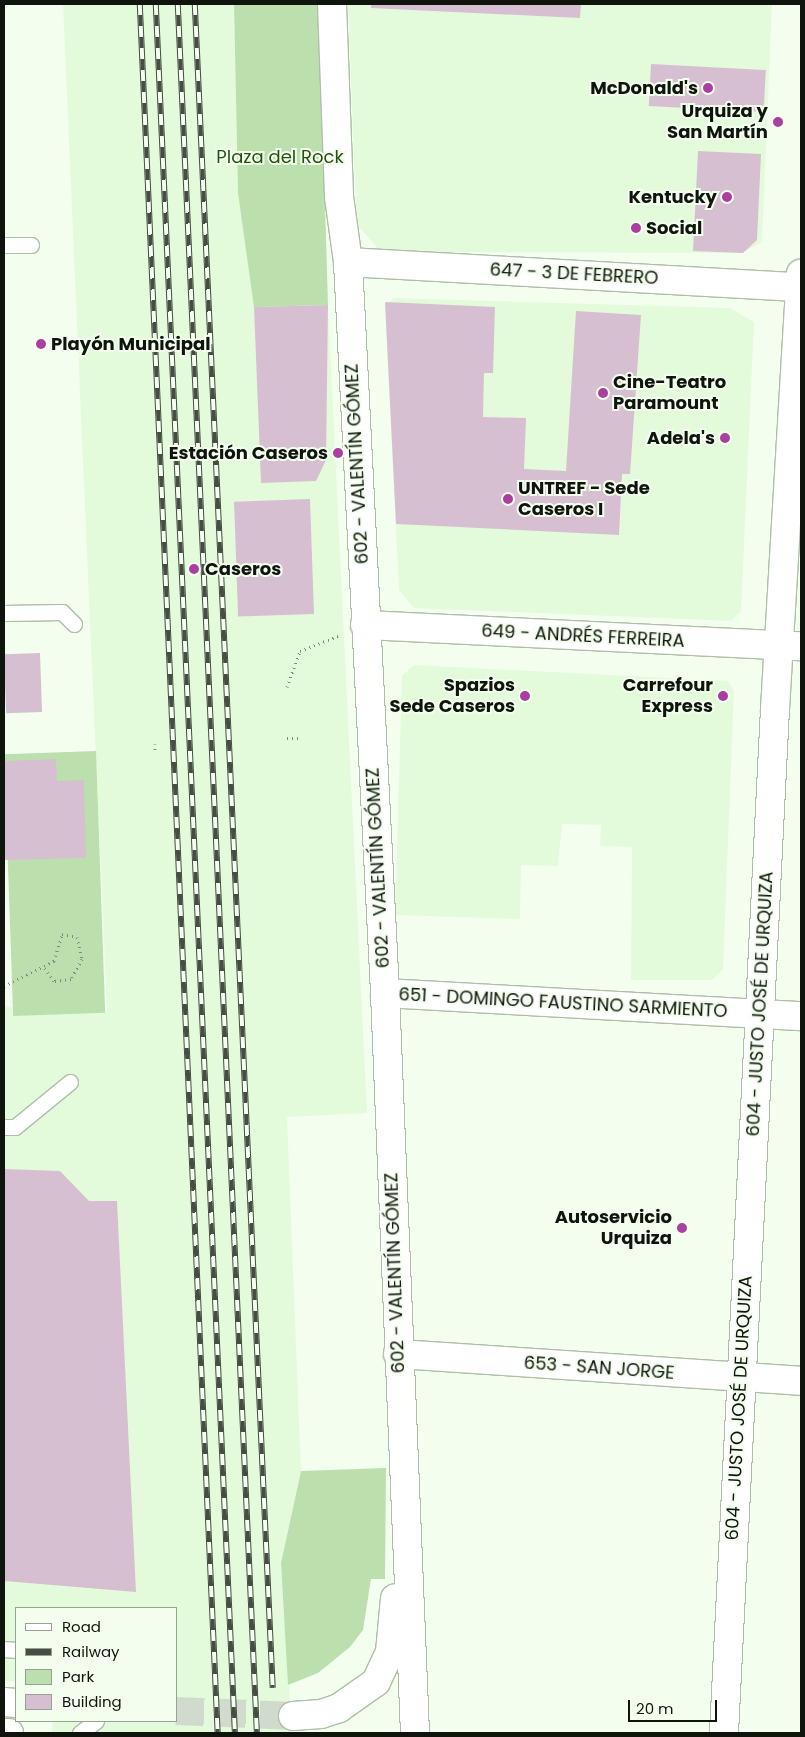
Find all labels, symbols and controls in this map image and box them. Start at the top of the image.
place label: McDonald's [590,77,698,99]
marker: McDonald's [702,82,714,94]
place label: Urquiza y San Martín [667,101,768,144]
marker: Urquiza y San Martín [772,116,784,128]
park label: Plaza del Rock [216,146,344,168]
place label: Kentucky [628,186,717,208]
marker: Kentucky [721,191,733,203]
place label: Social [646,217,702,239]
marker: Social [630,222,642,234]
street label: 647 - 3 DE FEBRERO [489,259,659,289]
place label: Playón Municipal [51,333,211,355]
marker: Playón Municipal [35,338,47,350]
street label: 602 - VALENTÍN GÓMEZ [341,363,373,565]
place label: Cine-Teatro Paramount [613,372,726,414]
marker: Cine-Teatro Paramount [597,387,609,399]
place label: Adela's [647,427,715,449]
marker: Adela's [719,432,731,444]
place label: Estación Caseros [169,442,328,464]
marker: Estación Caseros [332,447,344,459]
place label: UNTREF - Sede Caseros I [518,478,650,520]
marker: UNTREF - Sede Caseros I [502,493,514,505]
place label: Caseros [205,558,281,580]
marker: Caseros [187,562,201,576]
street label: 649 - ANDRÉS FERREIRA [481,620,685,652]
place label: Spazios Sede Caseros [389,675,515,718]
place label: Carrefour Express [623,675,713,718]
marker: Spazios Sede Caseros [519,690,531,702]
marker: Carrefour Express [717,690,729,702]
street label: 602 - VALENTÍN GÓMEZ [362,767,394,969]
street label: 604 - JUSTO JOSÉ DE URQUIZA [742,871,778,1137]
street label: 651 - DOMINGO FAUSTINO SARMIENTO [398,984,728,1022]
street label: 602 - VALENTÍN GÓMEZ [381,1172,409,1374]
place label: Autoservicio Urquiza [555,1207,672,1250]
marker: Autoservicio Urquiza [676,1222,688,1234]
street label: 604 - JUSTO JOSÉ DE URQUIZA [721,1275,757,1541]
street label: 653 - SAN JORGE [523,1352,675,1384]
legend [15,1607,178,1722]
text: Road [62,1616,101,1637]
text: Railway [62,1641,120,1662]
text: Park [62,1666,94,1687]
scale bar [630,1690,719,1722]
text: Building [62,1691,122,1712]
text: 20 m [636,1698,674,1719]

